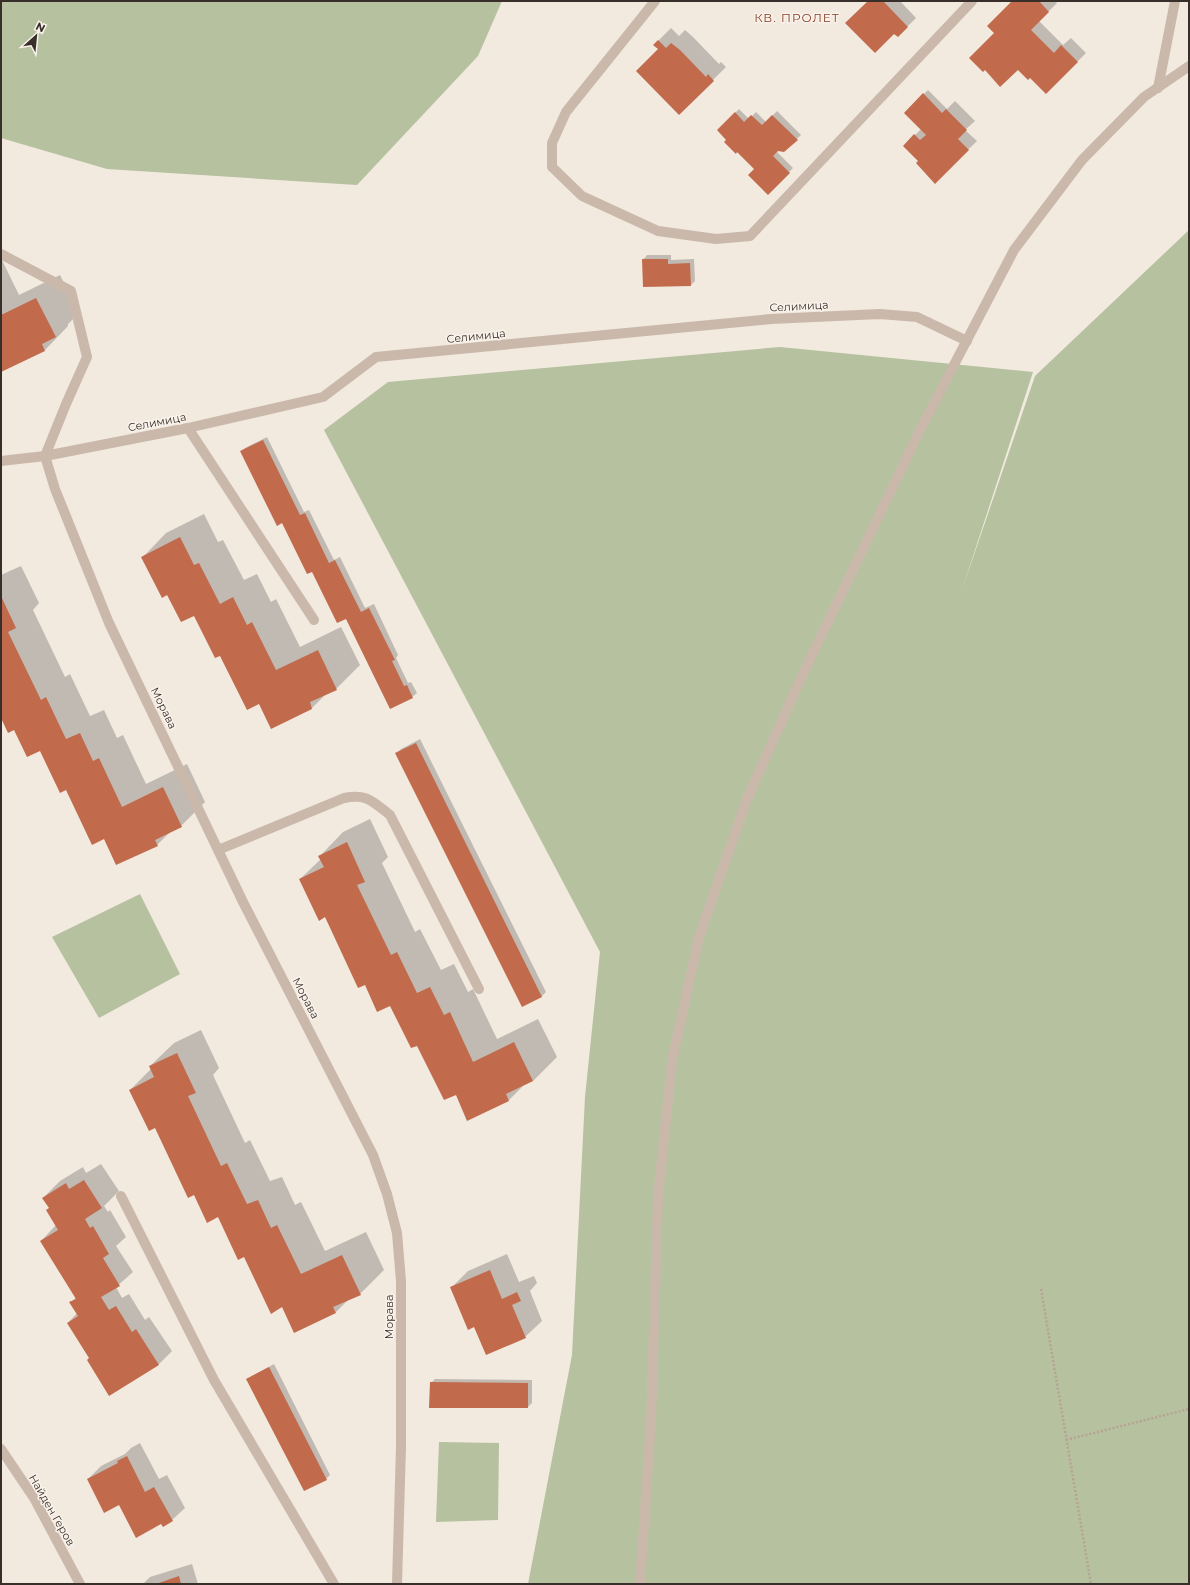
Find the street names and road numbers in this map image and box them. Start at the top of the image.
street label: Селимица [769,297,829,315]
street label: Селимица [446,326,506,346]
street label: Селимица [127,409,187,435]
street label: Морава [148,685,180,731]
street label: Морава [290,975,322,1021]
street label: Морава [382,1295,396,1339]
street label: Найден Геров [26,1472,78,1548]

